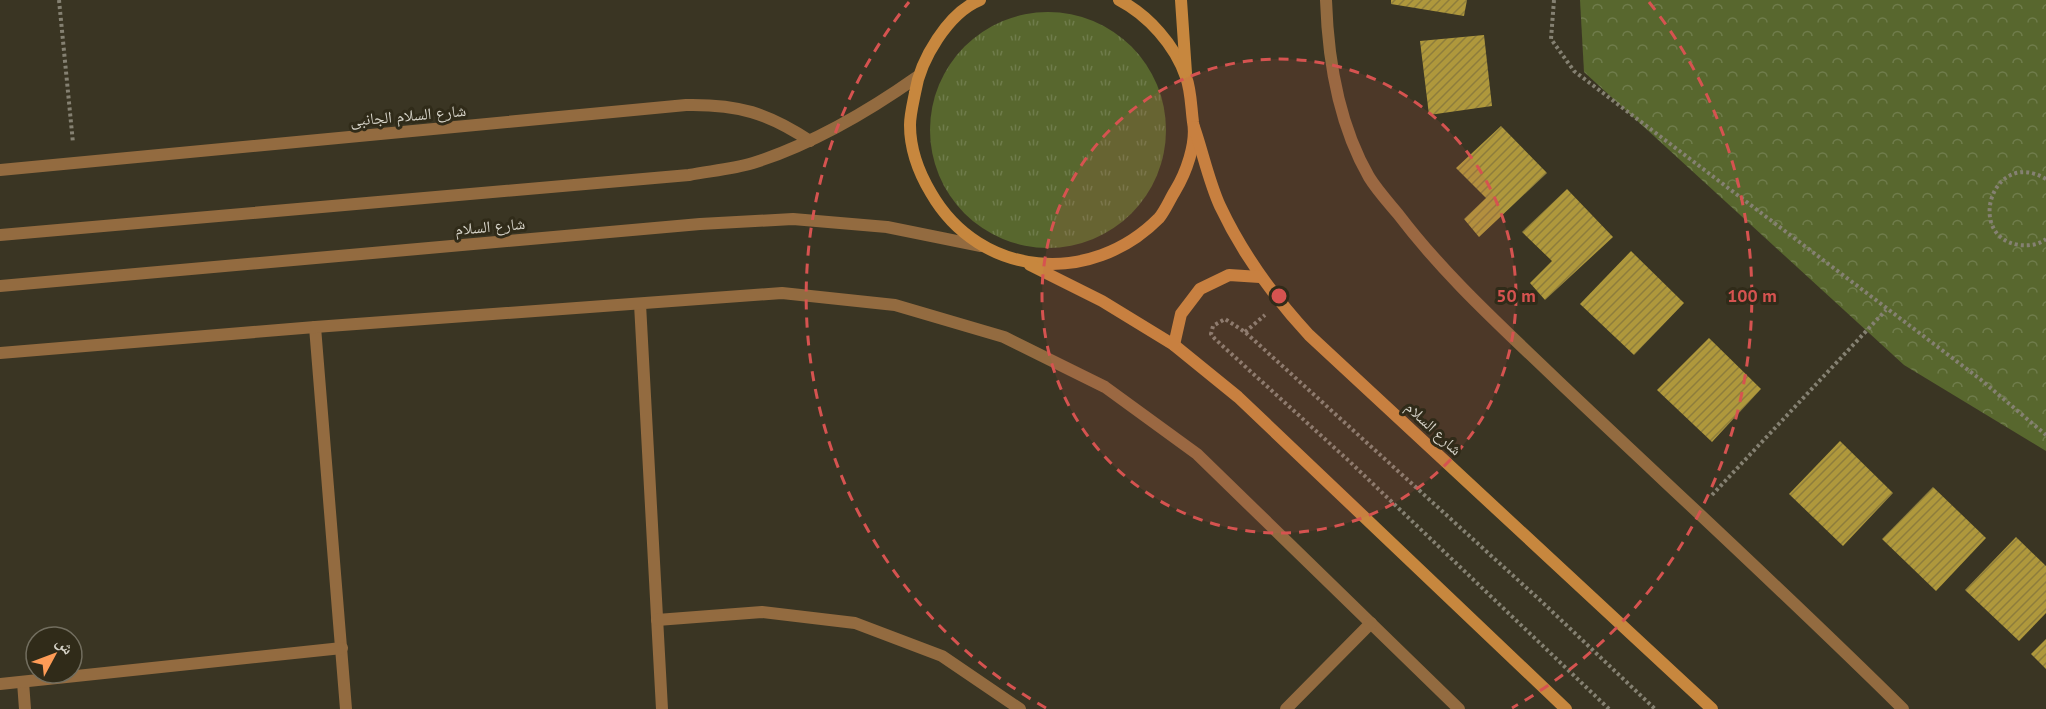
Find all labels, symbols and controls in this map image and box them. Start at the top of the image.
street label: شارع السلام الجانبى [349,100,467,131]
street label: شارع السلام [454,213,526,240]
text: 50 m [1496,284,1536,307]
text: 100 m [1727,284,1777,307]
centre of rings [1269,286,1289,306]
street label: شارع السلام [1401,397,1466,460]
north arrow [24,625,84,685]
text: ش [52,632,78,658]

